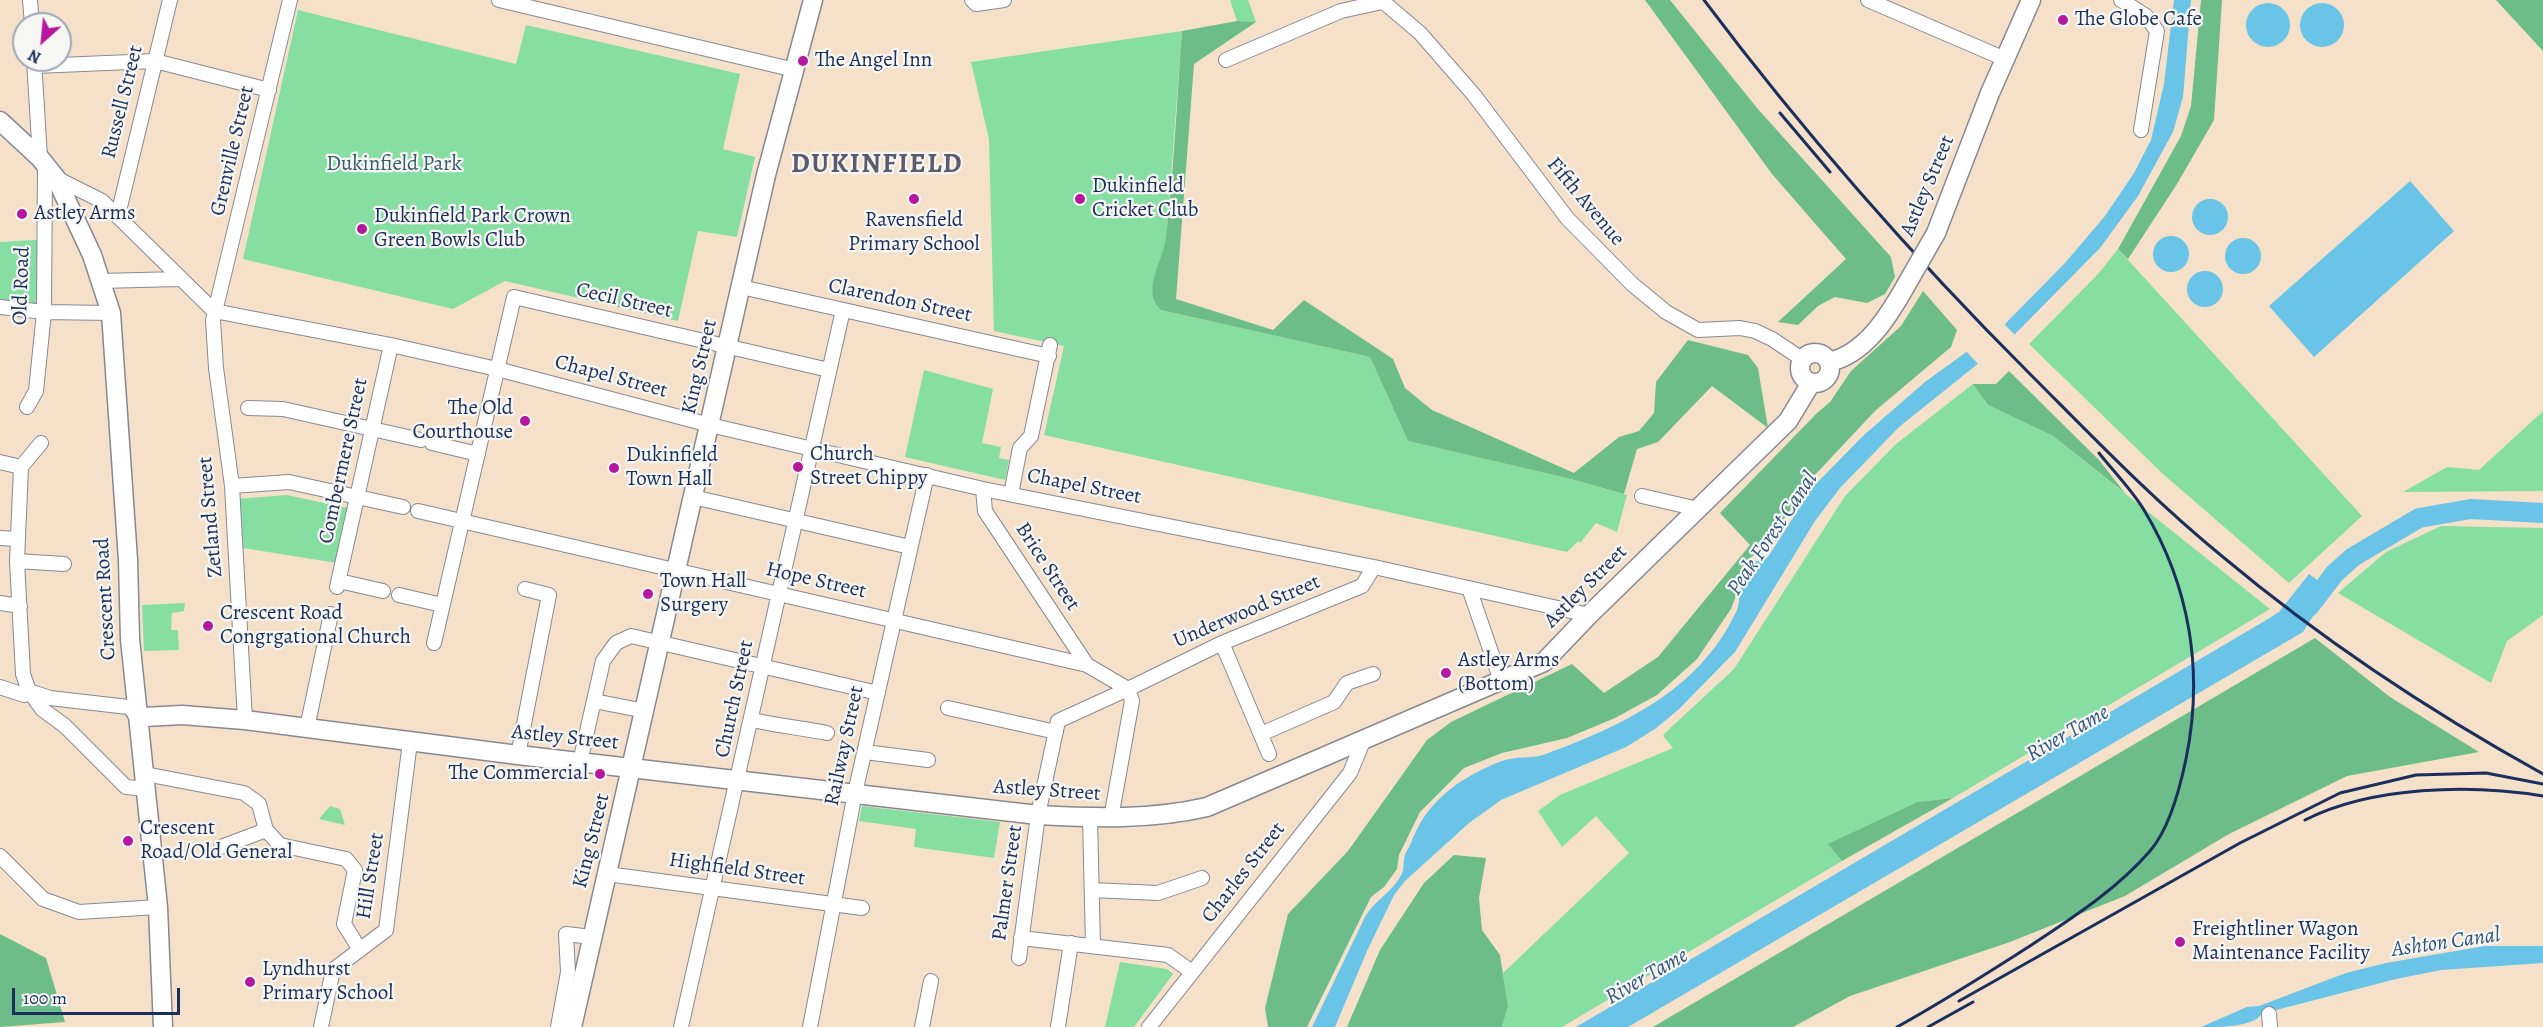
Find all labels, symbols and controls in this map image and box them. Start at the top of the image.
place label: The Globe Cafe [2075,7,2202,33]
north arrow [12,12,72,72]
marker: The Globe Cafe [2056,13,2070,27]
street label: Russell Street [97,43,149,161]
text: N [25,44,45,69]
place label: The Angel Inn [815,48,932,74]
marker: The Angel Inn [796,54,810,68]
street label: Grenville Street [206,84,260,218]
street label: Astley Street [1895,132,1961,240]
district label: DUKINFIELD [791,149,963,181]
park label: Dukinfield Park [326,152,462,178]
street label: Fifth Avenue [1541,153,1629,251]
place label: Dukinfield Cricket Club [1092,174,1198,224]
marker: Ravensfield Primary School [907,192,921,206]
marker: Dukinfield Cricket Club [1073,192,1087,206]
place label: Astley Arms [34,201,135,227]
place label: Dukinfield Park Crown Green Bowls Club [374,204,571,254]
marker: Astley Arms [15,207,29,221]
place label: Ravensfield Primary School [848,208,980,258]
marker: Dukinfield Park Crown Green Bowls Club [355,222,369,236]
street label: Old Road [8,246,36,326]
street label: Clarendon Street [826,274,974,328]
street label: Cecil Street [573,278,675,324]
street label: King Street [677,317,723,417]
street label: Chapel Street [552,350,670,404]
street label: Combermere Street [314,376,374,546]
place label: The Old Courthouse [413,396,513,446]
marker: The Old Courthouse [518,414,532,428]
place label: Church Street Chippy [810,442,927,492]
place label: Dukinfield Town Hall [626,443,718,493]
street label: Zetland Street [193,455,229,579]
marker: Church Street Chippy [791,460,805,474]
marker: Dukinfield Town Hall [607,461,621,475]
street label: Chapel Street [1025,464,1143,510]
water label: Peak Forest Canal [1722,467,1824,601]
street label: Brice Street [1009,518,1085,616]
street label: Crescent Road [90,537,122,661]
street label: Astley Street [1539,540,1633,634]
street label: Hope Street [763,557,869,605]
place label: Town Hall Surgery [660,569,746,619]
street label: Underwood Street [1170,570,1324,654]
marker: Town Hall Surgery [641,587,655,601]
place label: Crescent Road Congrgational Church [220,601,411,651]
marker: Crescent Road Congrgational Church [201,619,215,633]
street label: Church Street [710,638,760,760]
place label: Astley Arms (Bottom) [1458,648,1559,698]
marker: Astley Arms (Bottom) [1439,666,1453,680]
street label: Railway Street [820,684,870,808]
water label: River Tame [2022,700,2114,768]
street label: Astley Street [510,720,620,756]
place label: The Commercial [449,761,588,787]
marker: The Commercial [593,767,607,781]
street label: Astley Street [993,775,1101,807]
street label: King Street [568,791,616,891]
place label: Crescent Road/Old General [140,816,292,866]
street label: Charles Street [1197,818,1291,928]
street label: Palmer Street [987,823,1029,943]
street label: Hill Street [352,831,390,921]
marker: Crescent Road/Old General [121,834,135,848]
street label: Highfield Street [667,848,807,892]
place label: Freightliner Wagon Maintenance Facility [2192,917,2370,967]
water label: Ashton Canal [2390,922,2502,964]
marker: Freightliner Wagon Maintenance Facility [2173,935,2187,949]
water label: River Tame [1601,943,1693,1011]
place label: Lyndhurst Primary School [262,957,393,1007]
marker: Lyndhurst Primary School [243,975,257,989]
scale bar [15,976,183,1014]
text: 100 m [23,986,67,1010]

